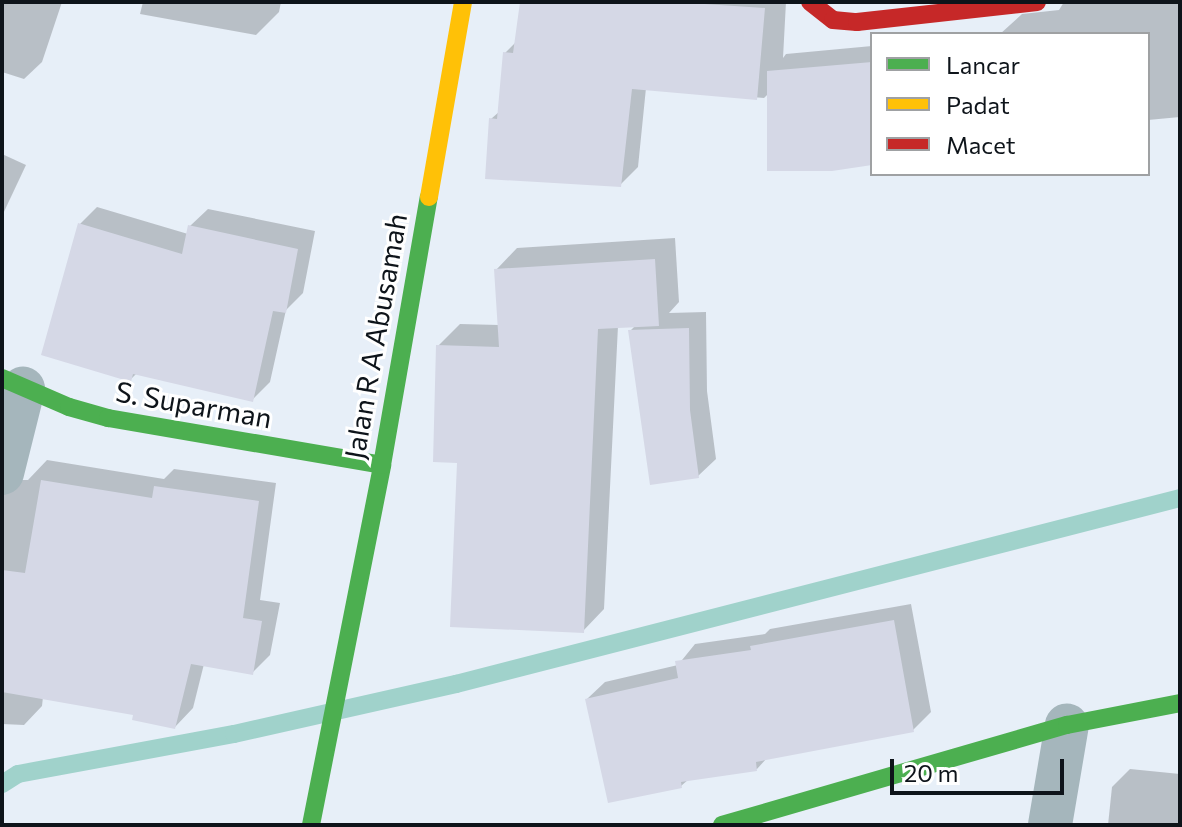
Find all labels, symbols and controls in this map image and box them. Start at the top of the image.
legend [870,32,1150,176]
text: Lancar [946,50,1020,79]
text: Padat [946,90,1010,119]
text: Macet [946,130,1016,159]
street label: Jalan R A Abusamah [337,211,413,461]
street label: S. Suparman [113,374,275,434]
scale bar [894,743,1068,793]
text: 20 m [904,758,958,787]

